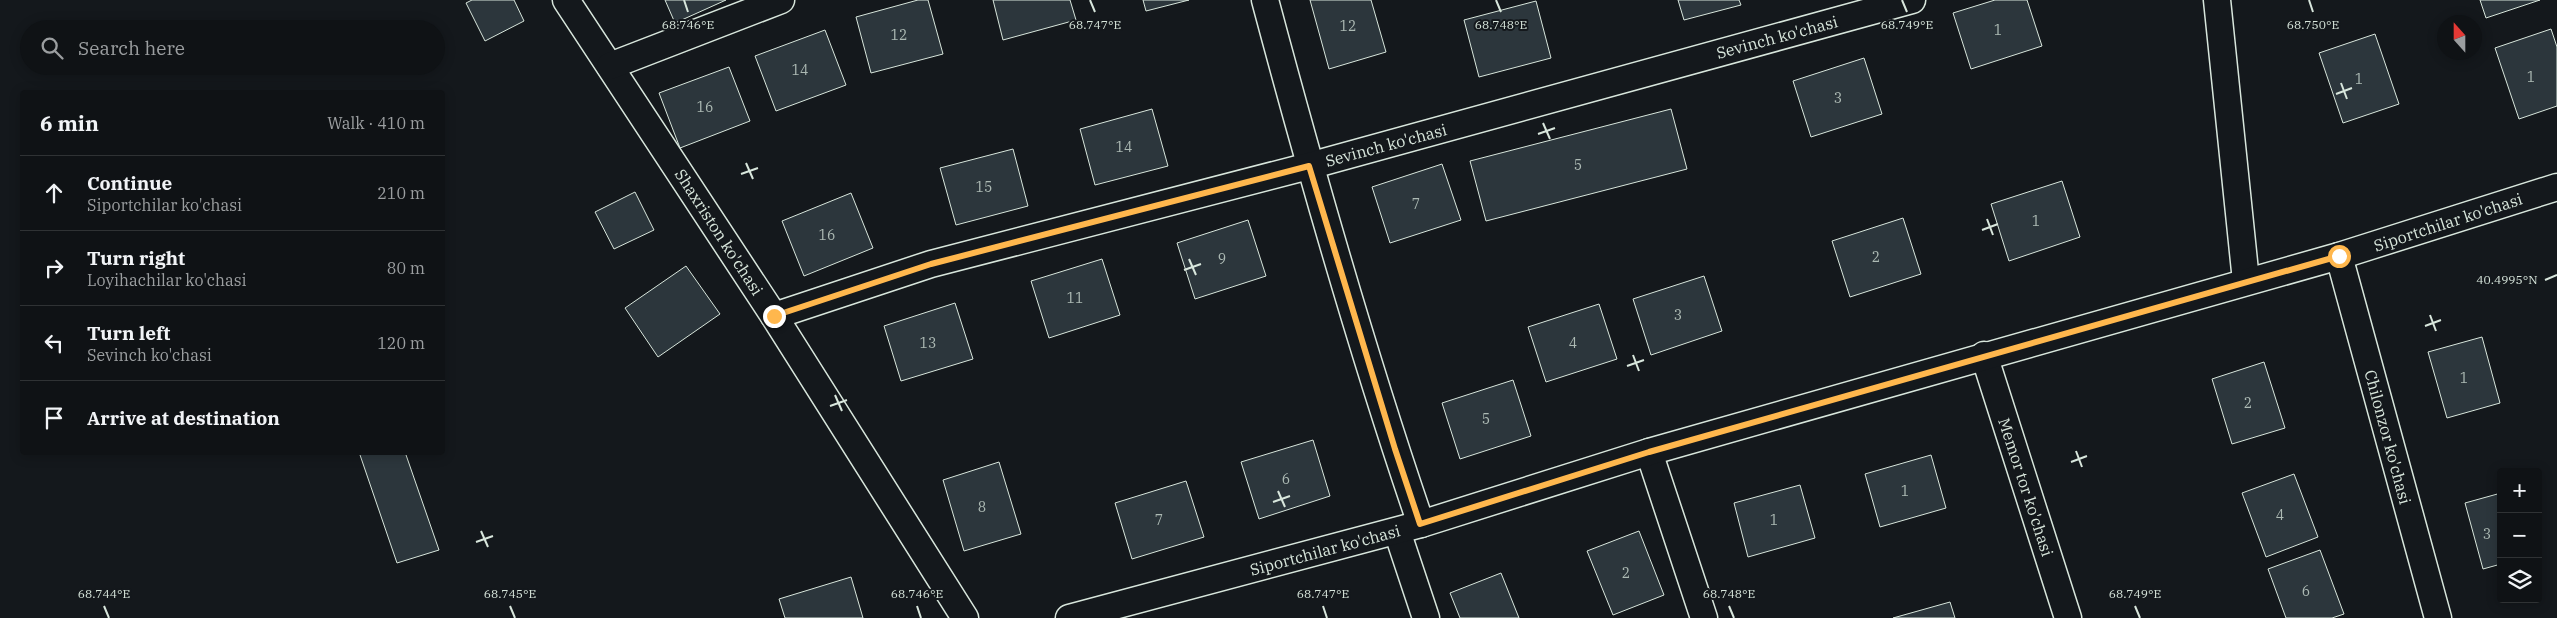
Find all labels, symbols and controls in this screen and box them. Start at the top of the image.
street label: Sevinch ko'chasi [1714,11,1840,63]
north arrow [2437,15,2482,60]
text: 68.746°E [662,17,714,32]
text: 68.747°E [1069,17,1121,32]
house number: 12 [1340,17,1356,35]
text: 68.748°E [1475,17,1527,32]
text: 68.749°E [1881,17,1933,32]
text: 68.750°E [2287,17,2339,32]
search box [20,20,445,75]
house number: 1 [1994,21,2002,39]
house number: 12 [891,26,907,44]
icon: search [38,34,66,62]
text: Search here [78,36,185,60]
house number: 14 [792,61,808,79]
house number: 1 [2527,68,2535,86]
house number: 1 [2355,70,2363,88]
house number: 3 [1834,89,1842,107]
house number: 16 [697,98,713,116]
text: 6 min [40,109,99,137]
text: Walk · 410 m [327,113,425,133]
street label: Sevinch ko'chasi [1323,119,1449,171]
house number: 14 [1116,138,1132,156]
house number: 5 [1574,156,1582,174]
street label: Shaxriston ko'chasi [671,165,767,299]
text: Continue [87,171,172,195]
house number: 15 [976,178,992,196]
icon: ahead [40,179,68,207]
text: 210 m [377,183,425,203]
street label: Siportchilar ko'chasi [2371,189,2525,255]
text: Siportchilar ko'chasi [87,195,242,215]
house number: 7 [1412,195,1420,213]
house number: 1 [2032,212,2040,230]
house number: 16 [819,226,835,244]
route start [2328,245,2351,268]
text: Turn right [87,246,185,270]
house number: 2 [1872,248,1880,266]
house number: 9 [1218,250,1226,268]
icon: right [40,254,68,282]
text: 80 m [387,258,425,278]
text: Loyihachilar ko'chasi [87,270,247,290]
text: 40.4995°N [2476,272,2538,287]
house number: 11 [1067,289,1083,307]
route end [763,305,786,328]
house number: 3 [1674,306,1682,324]
text: Turn left [87,321,170,345]
icon: left [40,329,68,357]
text: 120 m [377,333,425,353]
house number: 13 [920,334,936,352]
house number: 4 [1569,334,1577,352]
text: Sevinch ko'chasi [87,345,212,365]
street label: Chilonzor ko'chasi [2360,368,2416,506]
house number: 1 [2460,369,2468,387]
house number: 2 [2244,394,2252,412]
icon: arrive [40,404,68,432]
text: Arrive at destination [87,406,280,430]
house number: 5 [1482,410,1490,428]
street label: Memor tor ko'chasi [1994,415,2058,559]
map controls [2497,468,2542,603]
button: + [2497,468,2542,513]
house number: 6 [1282,470,1290,488]
house number: 1 [1901,482,1909,500]
house number: 8 [978,498,986,516]
house number: 4 [2276,506,2284,524]
house number: 7 [1155,511,1163,529]
house number: 1 [1770,511,1778,529]
button: − [2497,513,2542,558]
street label: Siportchilar ko'chasi [1247,520,1403,580]
house number: 3 [2483,525,2491,543]
button: layers [2497,558,2542,603]
house number: 2 [1622,564,1630,582]
house number: 6 [2302,582,2310,600]
text: 68.744°E [78,586,130,601]
text: 68.745°E [484,586,536,601]
text: 68.746°E [891,586,943,601]
text: 68.747°E [1297,586,1349,601]
text: 68.748°E [1703,586,1755,601]
text: 68.749°E [2109,586,2161,601]

